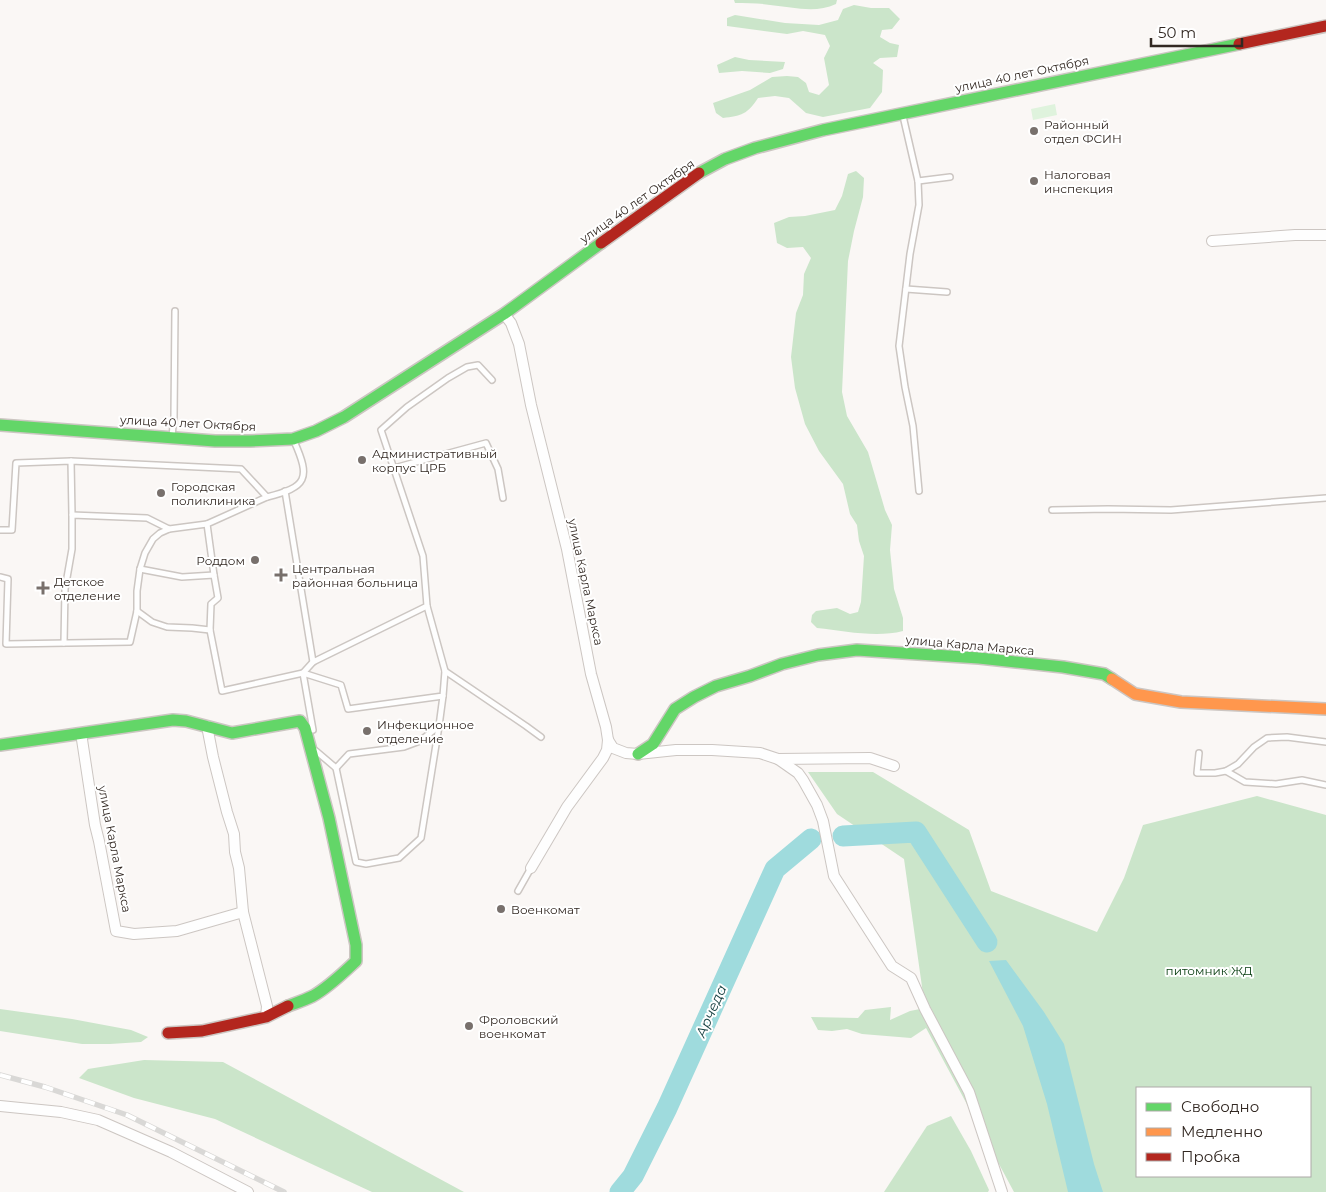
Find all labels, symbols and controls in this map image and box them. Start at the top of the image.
scale bar [1151,15,1242,47]
text: 50 m [1158,23,1196,42]
street label: улица 40 лет Октября [953,52,1090,96]
place label: Районный отдел ФСИН [1044,117,1122,146]
marker: Районный отдел ФСИН [1028,125,1040,137]
street label: улица 40 лет Октября [576,156,697,247]
place label: Налоговая инспекция [1044,167,1113,196]
marker: Налоговая инспекция [1028,175,1040,187]
street label: улица 40 лет Октября [119,412,256,434]
place label: Административный корпус ЦРБ [372,446,497,475]
marker: Административный корпус ЦРБ [356,454,368,466]
place label: Городская поликлиника [171,479,256,508]
marker: Городская поликлиника [155,487,167,499]
street label: улица Карла Маркса [565,516,607,647]
place label: Роддом [196,553,245,568]
marker: Роддом [249,554,261,566]
place label: Центральная районная больница [292,561,418,590]
marker: Центральная районная больница [274,568,288,582]
place label: Детское отделение [54,574,121,603]
marker: Детское отделение [36,581,50,595]
street label: улица Карла Маркса [904,632,1035,658]
place label: Инфекционное отделение [377,717,474,746]
marker: Инфекционное отделение [361,725,373,737]
street label: улица Карла Маркса [95,783,135,914]
place label: Военкомат [511,902,580,917]
marker: Военкомат [495,903,507,915]
park label: питомник ЖД [1166,963,1253,978]
water label: Арчеда [691,982,731,1041]
place label: Фроловский военкомат [479,1012,559,1041]
marker: Фроловский военкомат [463,1020,475,1032]
legend [1136,1087,1311,1177]
text: Свободно [1181,1097,1259,1116]
text: Медленно [1181,1122,1263,1141]
text: Пробка [1181,1147,1240,1166]

